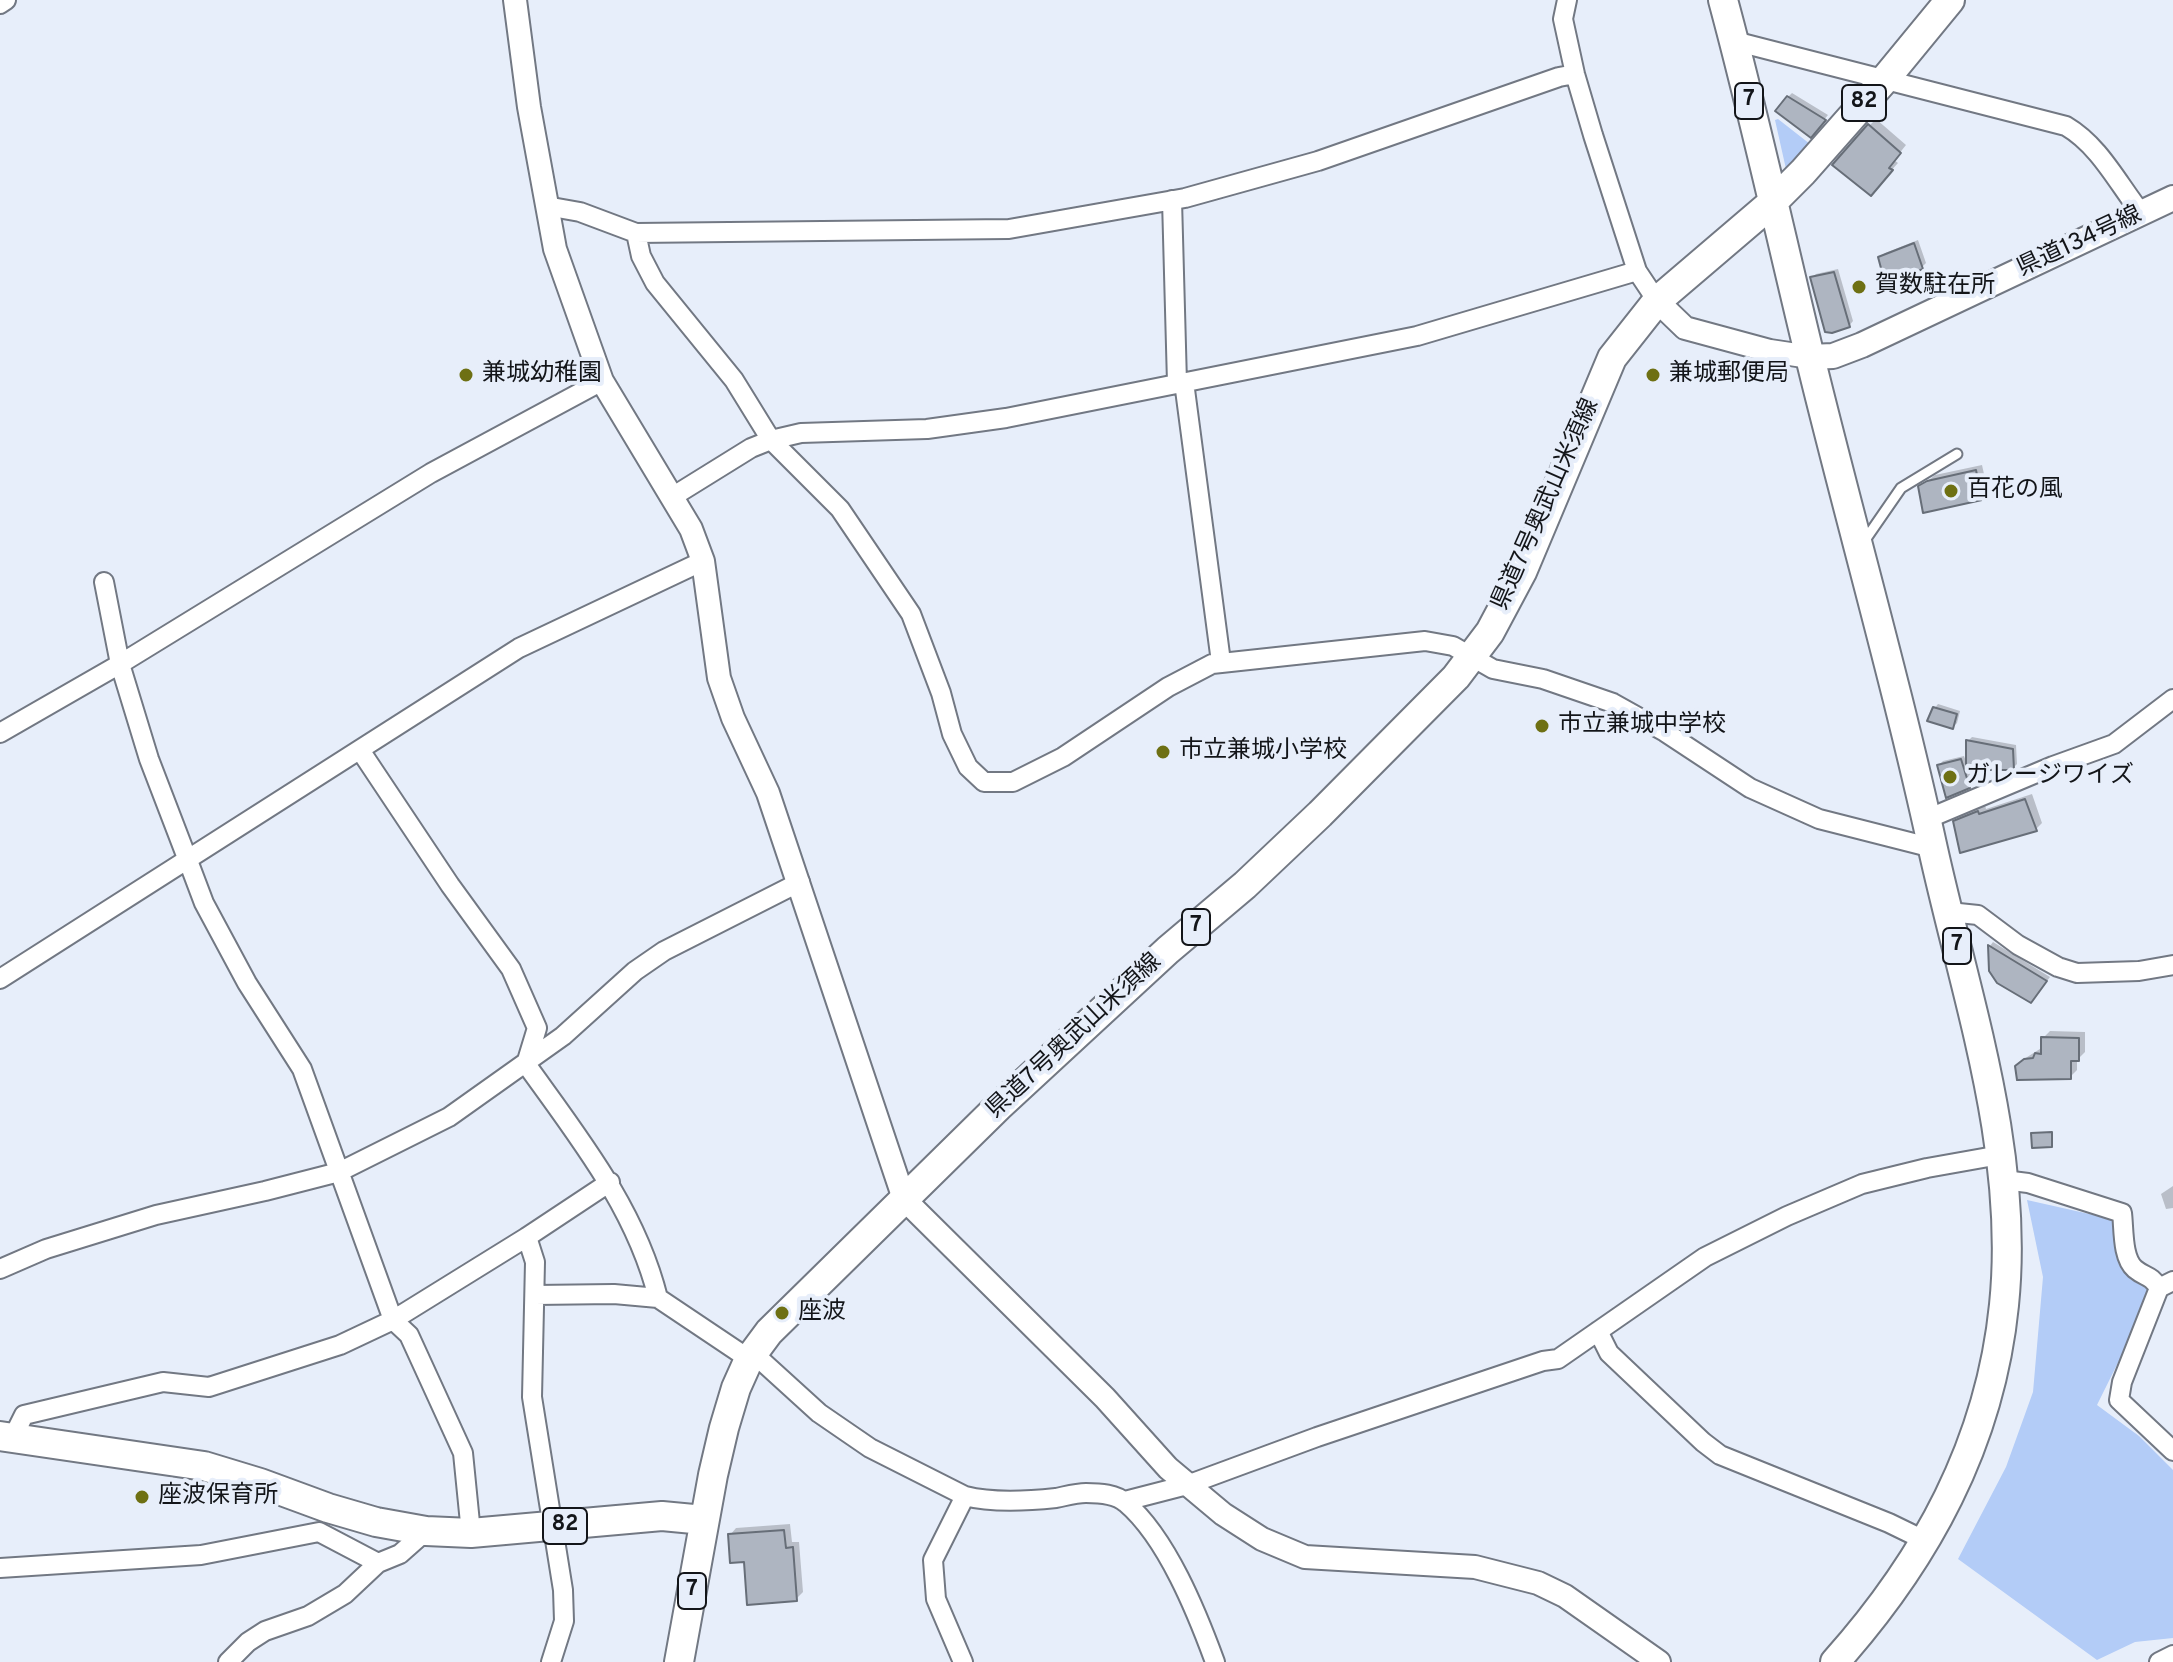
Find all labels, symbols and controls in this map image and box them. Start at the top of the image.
road number: 7 [1735,83,1763,119]
road number: 82 [1842,85,1886,121]
street label: 県道134号線 [2013,202,2147,284]
place label: 賀数駐在所 [1875,273,1995,301]
marker: 賀数駐在所 [1850,278,1868,296]
place label: 兼城幼稚園 [482,361,602,389]
place label: 兼城郵便局 [1669,361,1789,389]
marker: 兼城幼稚園 [457,366,475,384]
marker: 兼城郵便局 [1644,366,1662,384]
street label: 県道7号奥武山米須線 [1487,395,1607,615]
place label: 百花の風 [1967,477,2063,505]
marker: 百花の風 [1942,482,1960,500]
place label: 市立兼城中学校 [1558,712,1726,740]
marker: 市立兼城中学校 [1533,717,1551,735]
place label: 市立兼城小学校 [1179,738,1347,766]
marker: 市立兼城小学校 [1154,743,1172,761]
place label: ガレージワイズ [1966,763,2134,791]
marker: ガレージワイズ [1941,768,1959,786]
road number: 7 [1182,909,1210,945]
road number: 7 [1943,928,1971,964]
street label: 県道7号奥武山米須線 [982,949,1168,1125]
place label: 座波 [798,1299,846,1327]
marker: 座波 [773,1304,791,1322]
place label: 座波保育所 [158,1483,278,1511]
marker: 座波保育所 [133,1488,151,1506]
road number: 82 [543,1508,587,1544]
road number: 7 [678,1573,706,1609]

